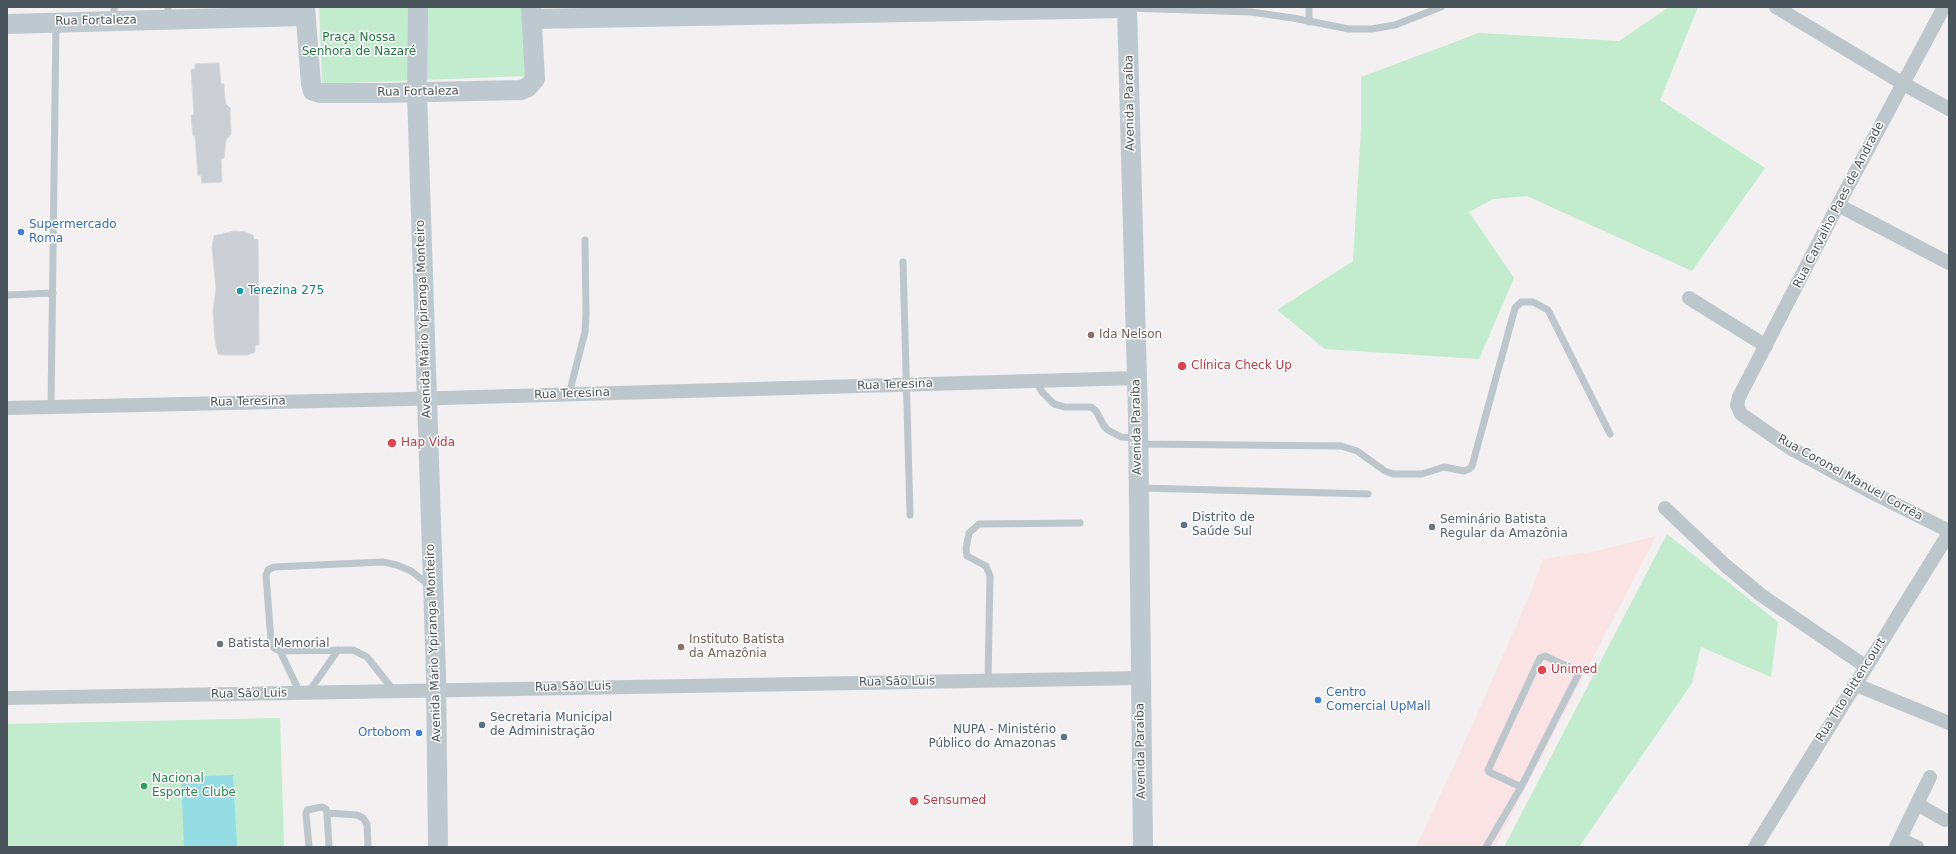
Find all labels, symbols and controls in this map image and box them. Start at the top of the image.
street label: Rua Fortaleza [55,13,137,29]
park label: Praça Nossa Senhora de Nazaré [302,31,416,59]
street label: Avenida Paraíba [1122,55,1138,151]
street label: Rua Fortaleza [377,84,459,100]
street label: Rua Carvalho Paes de Andrade [1791,119,1887,291]
place label: Supermercado Roma [29,218,117,246]
street label: Avenida Mário Ypiranga Monteiro [413,220,435,418]
marker: Supermercado Roma [16,227,26,237]
place label: Terezina 275 [248,284,324,298]
marker: Terezina 275 [235,286,245,296]
place label: Ida Nelson [1099,328,1162,342]
marker: Ida Nelson [1086,330,1096,340]
place label: Clínica Check Up [1191,359,1292,373]
marker: Clínica Check Up [1176,360,1188,372]
street label: Rua Teresina [857,376,933,394]
street label: Avenida Paraíba [1129,379,1145,475]
street label: Rua Teresina [534,385,610,403]
street label: Rua Teresina [210,394,286,410]
street label: Rua Coronel Manuel Corrêa [1775,432,1925,524]
place label: Hap Vida [401,436,455,450]
marker: Hap Vida [386,437,398,449]
place label: Distrito de Saúde Sul [1192,511,1255,539]
place label: Seminário Batista Regular da Amazônia [1440,513,1568,541]
marker: Distrito de Saúde Sul [1179,520,1189,530]
marker: Seminário Batista Regular da Amazônia [1427,522,1437,532]
street label: Avenida Mário Ypiranga Monteiro [423,544,445,742]
place label: Instituto Batista da Amazônia [689,633,785,661]
street label: Rua Tito Bittencourt [1813,635,1889,745]
place label: Batista Memorial [228,637,329,651]
marker: Batista Memorial [215,639,225,649]
marker: Instituto Batista da Amazônia [676,642,686,652]
place label: Unimed [1551,663,1597,677]
marker: Unimed [1536,664,1548,676]
street label: Rua São Luis [859,674,935,690]
street label: Rua São Luis [535,679,611,695]
street label: Rua São Luis [211,686,287,702]
place label: Centro Comercial UpMall [1326,686,1431,714]
marker: Centro Comercial UpMall [1313,695,1323,705]
street label: Avenida Paraíba [1133,703,1149,799]
place label: Secretaria Municipal de Administração [490,711,612,739]
marker: Secretaria Municipal de Administração [477,720,487,730]
place label: NUPA - Ministério Público do Amazonas [928,723,1056,751]
place label: Ortobom [358,726,411,740]
marker: Ortobom [414,728,424,738]
marker: NUPA - Ministério Público do Amazonas [1059,732,1069,742]
place label: Nacional Esporte Clube [152,772,236,800]
marker: Nacional Esporte Clube [139,781,149,791]
place label: Sensumed [923,794,986,808]
marker: Sensumed [908,795,920,807]

